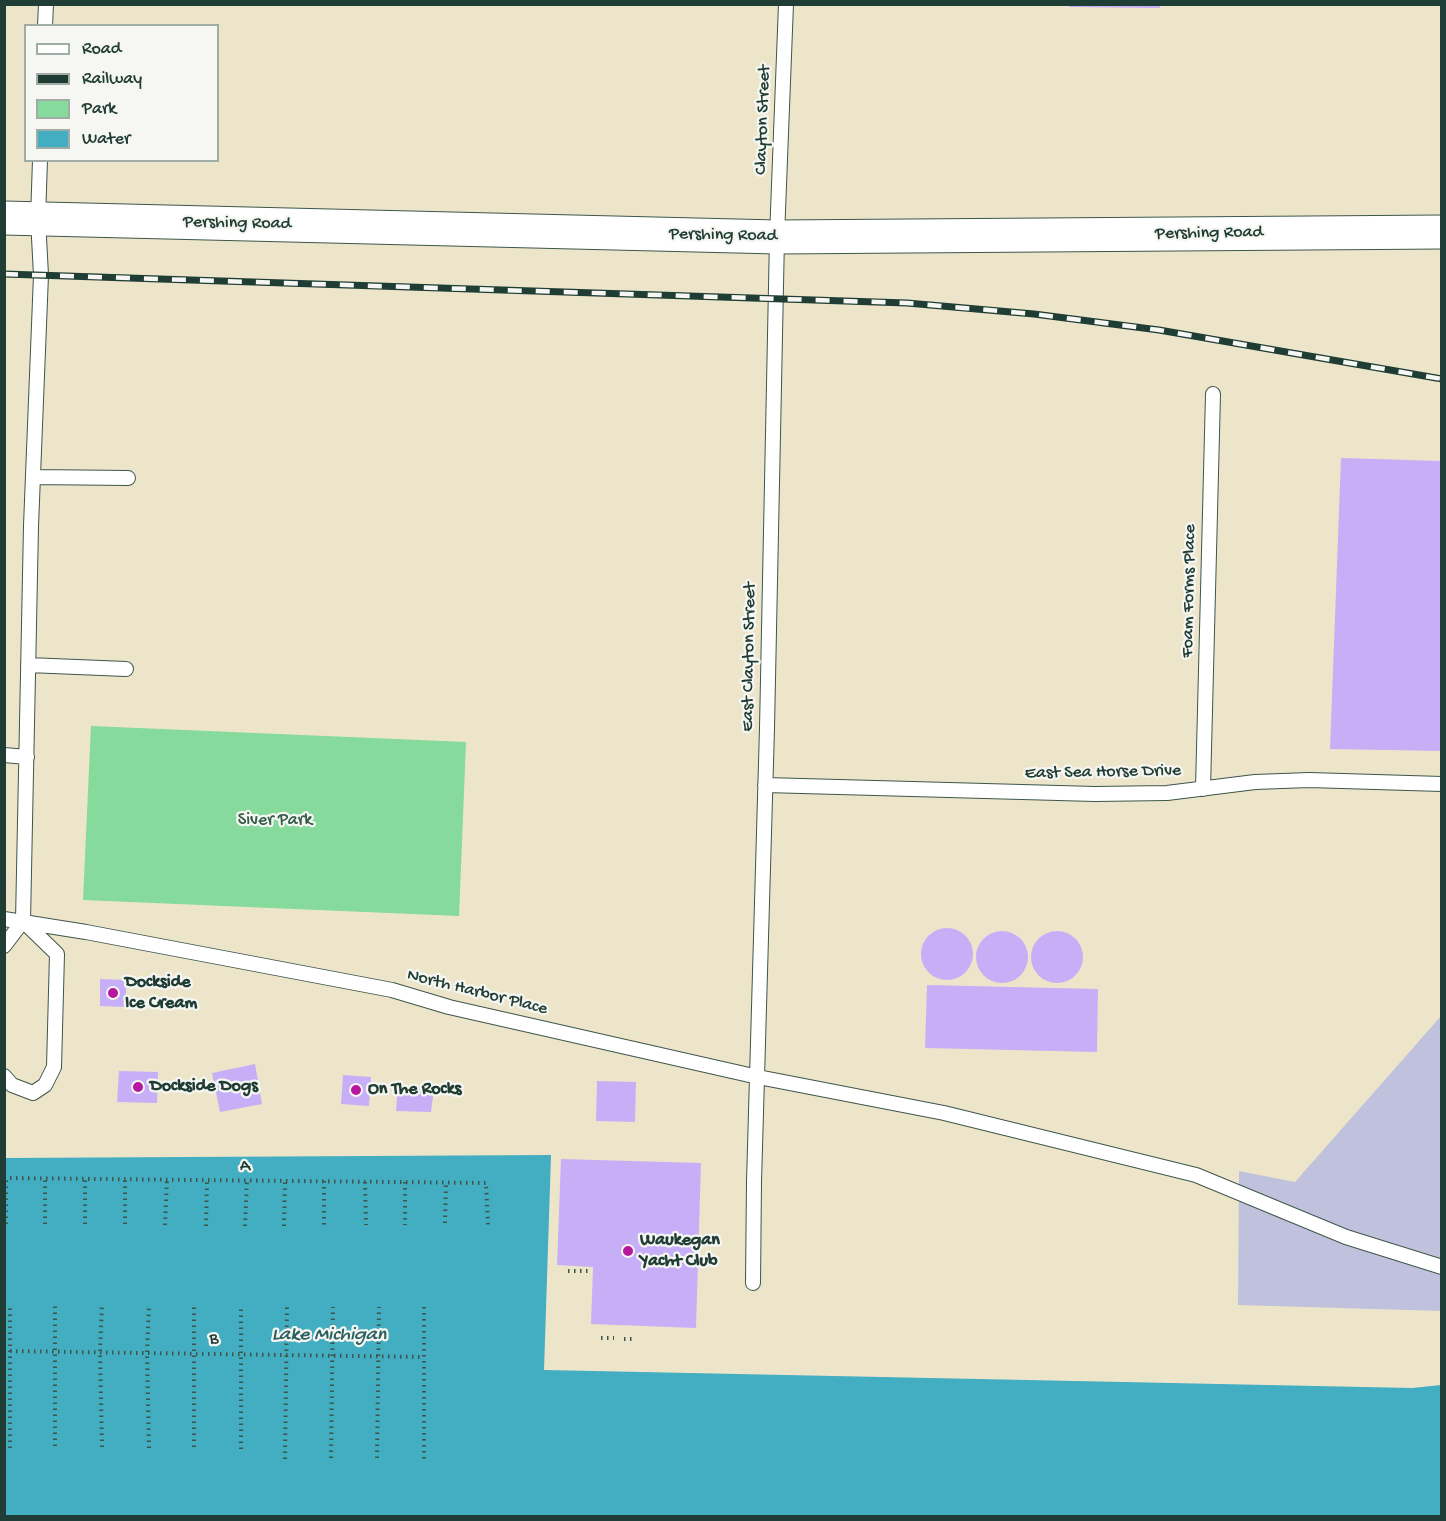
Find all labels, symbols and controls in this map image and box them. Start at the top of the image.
legend [24,24,219,162]
text: Road [82,39,121,60]
street label: Clayton Street [751,65,777,175]
text: Railway [82,69,142,90]
text: Park [82,99,116,120]
text: Water [82,129,130,150]
street label: Pershing Road [183,212,291,236]
street label: Pershing Road [1155,222,1263,246]
street label: Pershing Road [669,224,777,248]
street label: Foam Forms Place [1178,524,1202,658]
street label: East Clayton Street [738,582,762,732]
street label: East Sea Horse Drive [1024,761,1182,785]
park label: Siver Park [238,810,312,832]
street label: North Harbor Place [404,965,550,1021]
place label: Dockside Ice Cream [125,972,197,1014]
marker: Dockside Ice Cream [106,986,120,1000]
place label: Dockside Dogs [150,1076,258,1098]
place label: On The Rocks [368,1079,461,1101]
marker: Dockside Dogs [131,1080,145,1094]
marker: On The Rocks [349,1083,363,1097]
street label: A [240,1156,250,1178]
place label: Waukegan Yacht Club [640,1230,720,1272]
marker: Waukegan Yacht Club [621,1244,635,1258]
water label: Lake Michigan [272,1324,386,1348]
street label: B [209,1329,219,1351]

